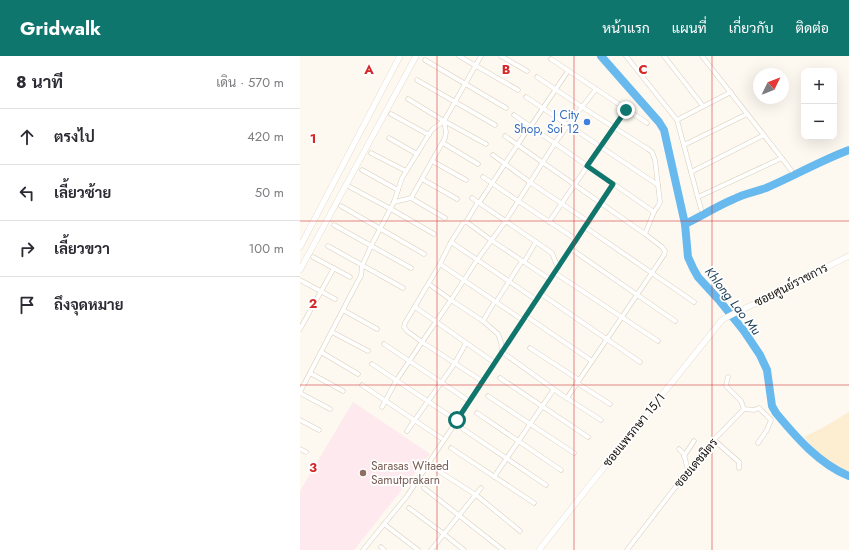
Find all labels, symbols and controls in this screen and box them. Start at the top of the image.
text: Gridwalk [20,15,101,42]
text: หน้าแรก [602,18,650,38]
text: แผนที่ [672,18,707,38]
text: เกี่ยวกับ [729,18,773,38]
text: ติดต่อ [795,18,829,38]
text: A [363,60,374,79]
text: B [502,60,511,79]
text: C [638,60,648,79]
north arrow [753,68,789,104]
map controls [801,68,837,140]
button: + [801,68,837,104]
text: 8 นาที [16,70,63,94]
text: เดิน · 570 m [216,73,284,92]
route end [617,101,635,119]
button: − [801,104,837,140]
place label: J City Shop, Soi 12 [514,106,580,138]
marker: J City Shop, Soi 12 [582,117,592,127]
icon: ahead [16,126,38,148]
text: ตรงไป [54,126,95,148]
text: 420 m [247,127,284,146]
text: 1 [310,129,316,148]
icon: left [16,182,38,204]
text: เลี้ยวซ้าย [54,182,111,204]
text: 50 m [255,183,284,202]
icon: right [16,238,38,260]
text: เลี้ยวขวา [54,238,110,260]
text: 100 m [249,239,284,258]
street label: ซอยศูนย์ราชการ [751,259,831,311]
water label: Khlong Lao Mu [700,263,766,339]
icon: arrive [16,294,38,316]
text: ถึงจุดหมาย [54,294,124,316]
text: 2 [309,294,317,313]
street label: ซอยแพรกษา 15/1 [598,389,670,471]
route start [448,411,466,429]
street label: ซอยเดชมิตร [670,434,722,492]
place label: Sarasas Witaed Samutprakarn [371,457,449,489]
text: 3 [309,458,317,477]
marker: Sarasas Witaed Samutprakarn [358,468,368,478]

